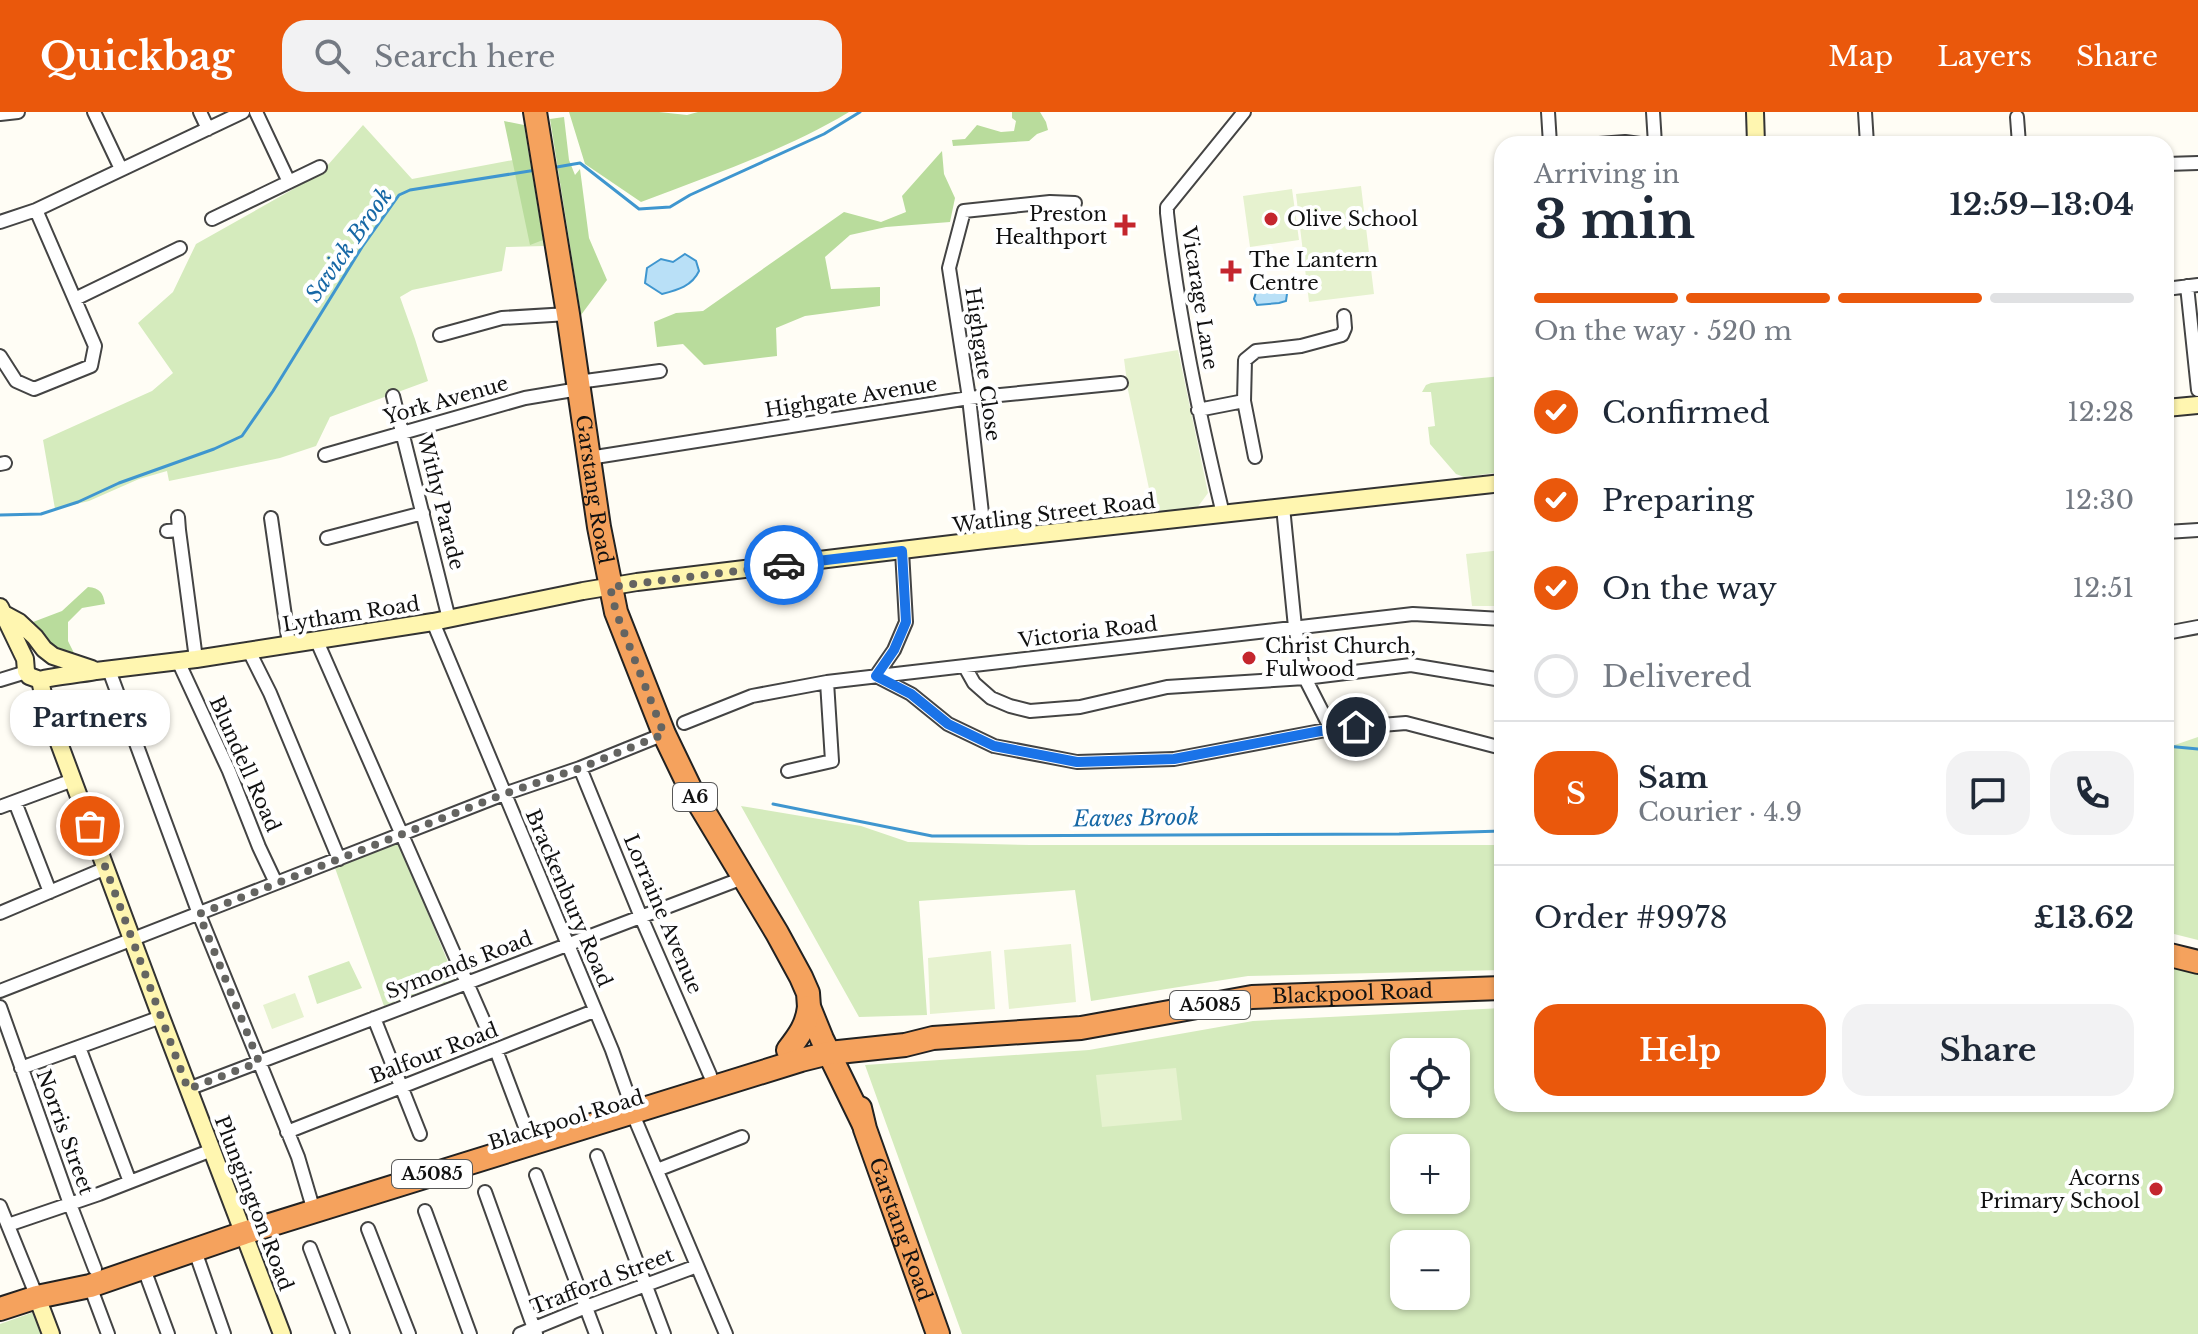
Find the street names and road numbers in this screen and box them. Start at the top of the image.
street label: Vicarage Lane [1177,224,1223,371]
street label: Highgate Close [960,286,1006,442]
street label: York Avenue [380,371,511,430]
street label: Highgate Avenue [763,372,939,422]
street label: Garstang Road [571,413,618,566]
street label: Withy Parade [412,431,469,572]
street label: Watling Street Road [950,489,1157,537]
street label: Lytham Road [281,591,421,637]
street label: Victoria Road [1016,612,1159,653]
street label: Blundell Road [204,692,286,836]
road number: A6 [673,783,717,811]
street label: Brackenbury Road [521,806,617,990]
street label: Lorraine Avenue [619,831,707,997]
street label: Symonds Road [382,926,536,1004]
street label: Blackpool Road [1272,978,1434,1008]
road number: A5085 [1170,991,1250,1019]
street label: Balfour Road [367,1018,501,1088]
street label: Norris Street [31,1066,99,1198]
street label: Blackpool Road [485,1085,647,1155]
street label: Plungington Road [210,1112,298,1294]
street label: Garstang Road [864,1154,937,1304]
road number: A5085 [392,1160,472,1188]
street label: Trafford Street [527,1243,677,1319]

